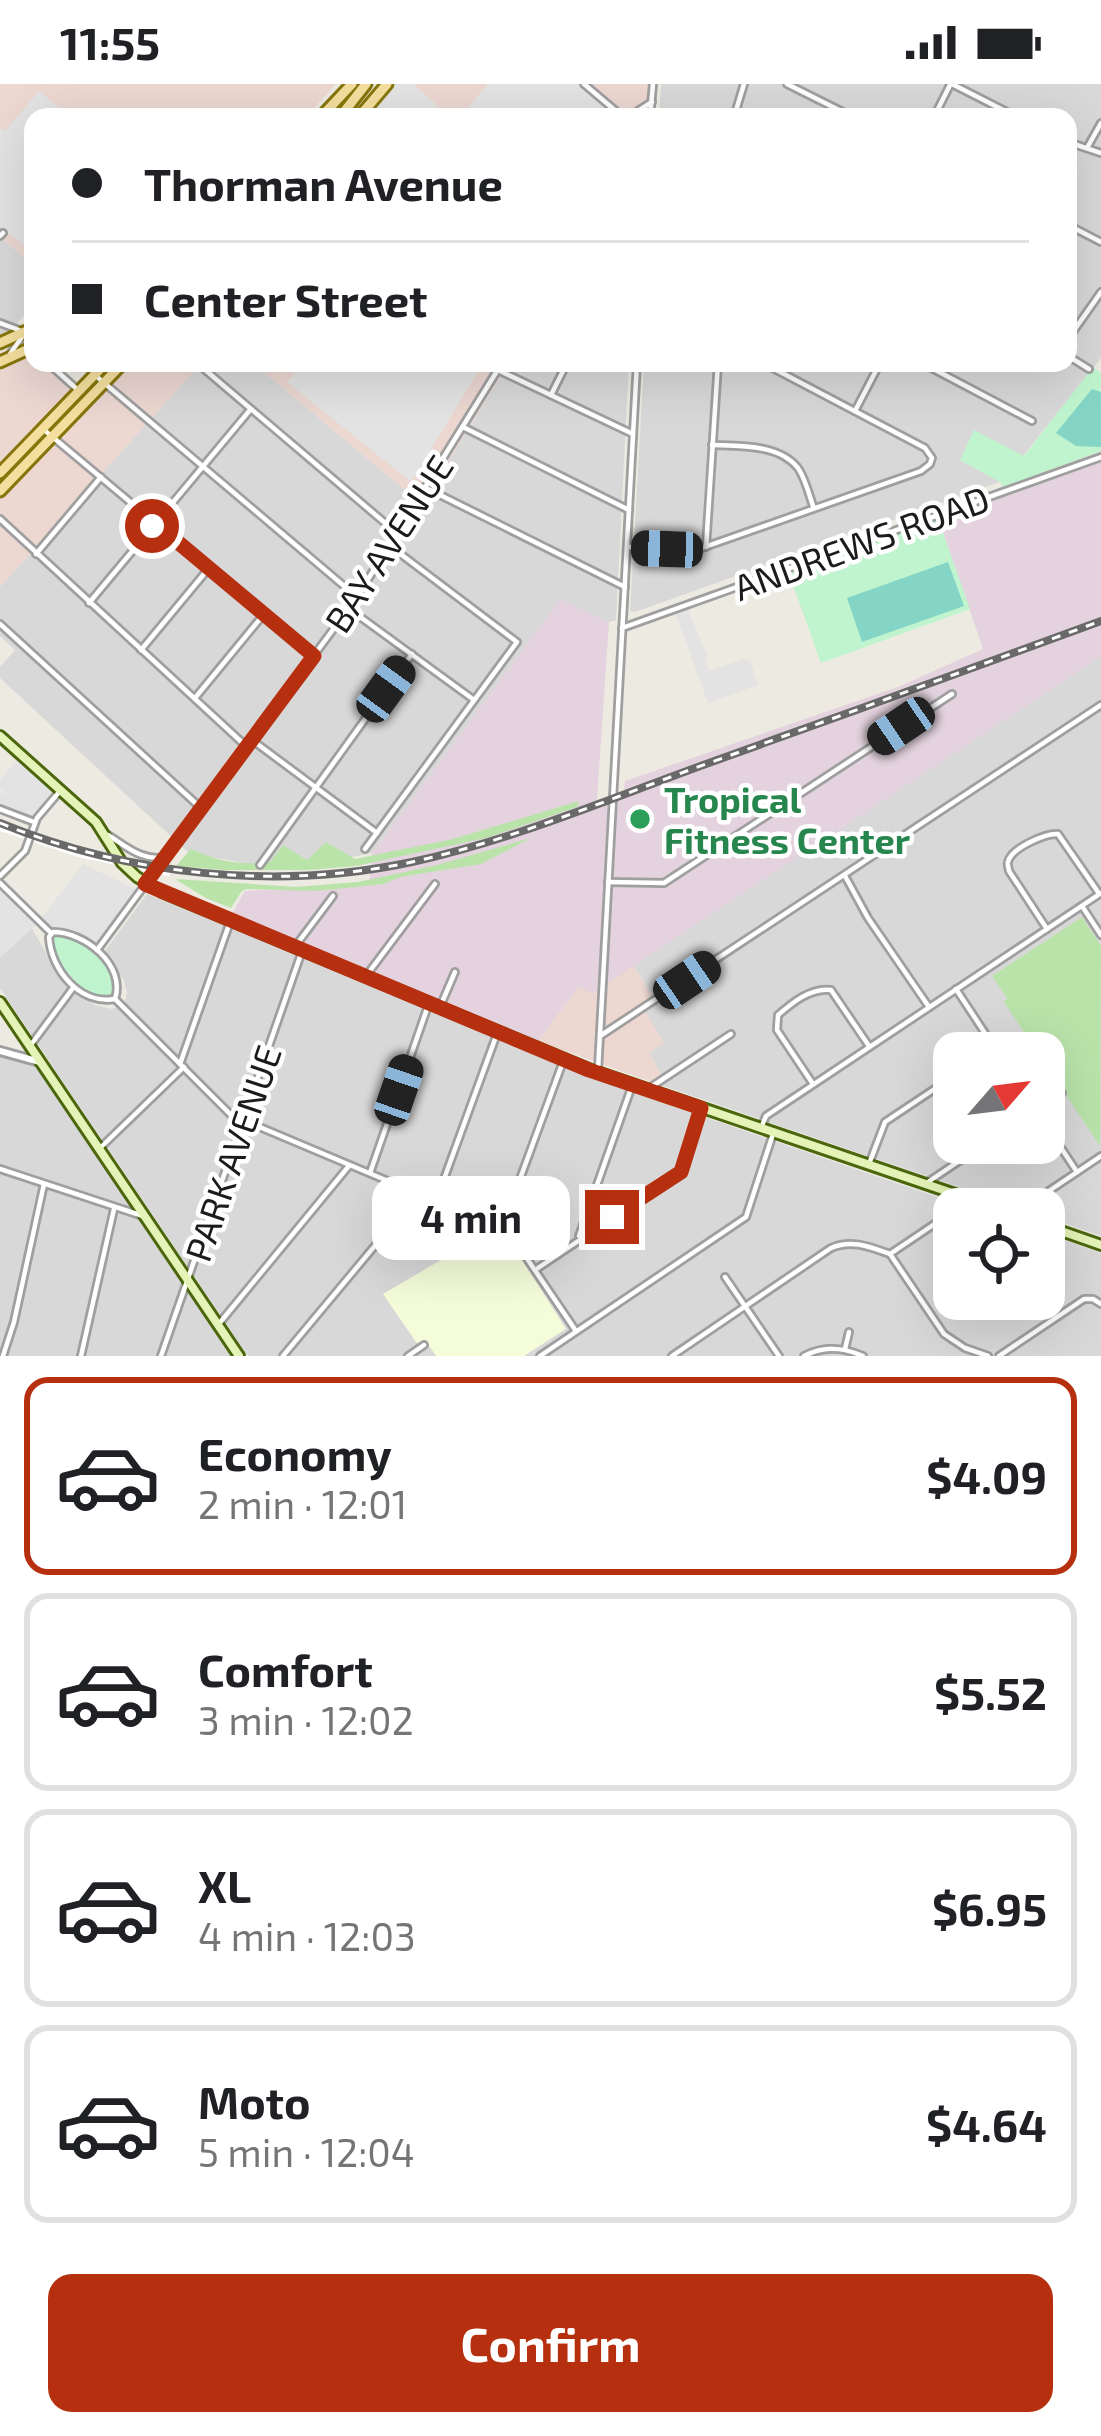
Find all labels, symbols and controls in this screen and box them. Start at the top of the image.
text: 11:55 [60,15,160,69]
text: Thorman Avenue [144,156,503,210]
text: Center Street [144,272,428,326]
street label: BAY AVENUE [315,446,461,640]
street label: ANDREWS ROAD [727,476,995,608]
route start [125,499,179,553]
car [630,530,704,568]
car [350,649,422,729]
car [861,691,941,761]
place label: Tropical Fitness Center [664,777,911,861]
marker: Tropical Fitness Center [627,806,653,832]
car [647,945,727,1015]
north arrow [933,1032,1065,1164]
map controls [933,1032,1065,1320]
street label: PARK AVENUE [175,1039,289,1267]
car [370,1050,428,1130]
callout: 4 min [372,1175,570,1259]
button: locate [933,1188,1065,1320]
route end [585,1190,639,1244]
text: 4 min [420,1194,522,1241]
icon: car [54,1422,162,1530]
text: Economy [198,1426,392,1480]
text: $4.09 [926,1449,1047,1503]
text: 2 min · 12:01 [198,1480,407,1527]
icon: car [54,1638,162,1746]
text: Comfort [198,1642,373,1696]
text: $5.52 [934,1665,1047,1719]
text: 3 min · 12:02 [198,1696,414,1743]
icon: car [54,1854,162,1962]
text: XL [198,1858,251,1912]
text: $6.95 [932,1881,1047,1935]
text: 4 min · 12:03 [198,1912,416,1959]
icon: car [54,2070,162,2178]
text: Moto [198,2074,311,2128]
text: $4.64 [926,2097,1047,2151]
text: 5 min · 12:04 [198,2128,415,2175]
button: Confirm [48,2274,1053,2412]

